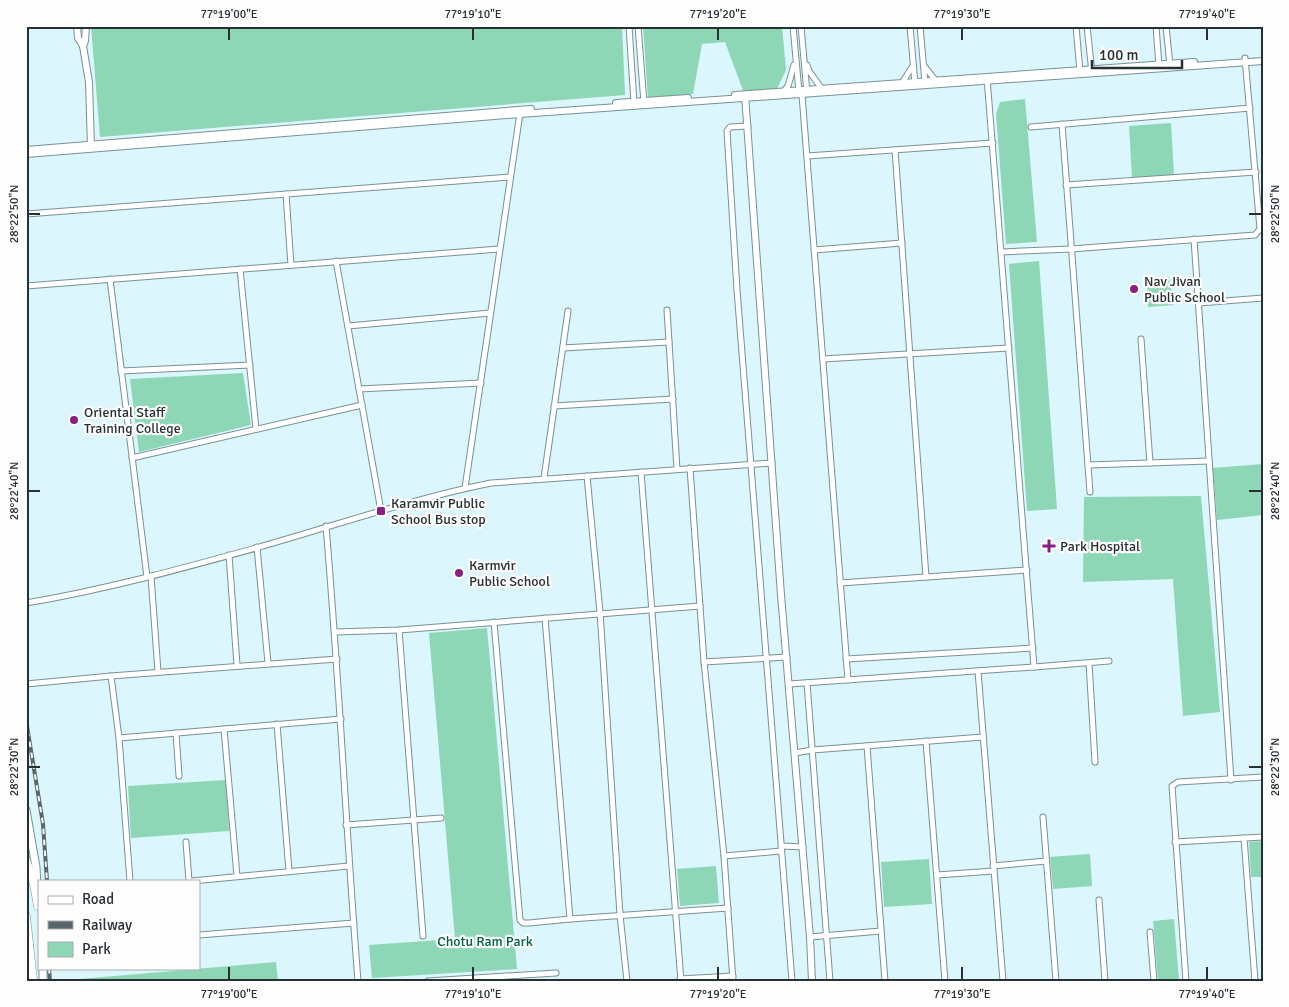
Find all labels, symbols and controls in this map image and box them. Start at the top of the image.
text: 77°19'00"E [200,7,258,22]
text: 77°19'10"E [444,7,502,22]
text: 77°19'20"E [689,7,747,22]
text: 77°19'30"E [933,7,991,22]
text: 77°19'40"E [1178,7,1236,22]
scale bar [1092,38,1182,70]
text: 100 m [1099,46,1139,64]
text: 28°22'50"N [7,185,22,243]
text: 28°22'50"N [1268,185,1283,243]
place label: Nav Jivan Public School [1144,273,1225,306]
marker: Nav Jivan Public School [1128,283,1140,295]
place label: Oriental Staff Training College [84,404,181,437]
marker: Oriental Staff Training College [68,414,80,426]
text: 28°22'40"N [7,462,22,520]
text: 28°22'40"N [1268,462,1283,520]
place label: Karamvir Public School Bus stop [391,495,486,528]
marker: Karamvir Public School Bus stop [375,505,387,517]
place label: Park Hospital [1060,538,1140,555]
marker: Park Hospital [1042,539,1056,553]
place label: Karmvir Public School [469,557,550,590]
marker: Karmvir Public School [453,567,465,579]
text: 28°22'30"N [7,738,22,796]
text: 28°22'30"N [1268,738,1283,796]
legend [38,880,200,970]
text: Road [82,890,114,908]
text: Railway [82,916,132,934]
park label: Chotu Ram Park [437,933,533,950]
text: Park [82,940,111,958]
text: 77°19'00"E [200,987,258,1002]
text: 77°19'10"E [444,987,502,1002]
text: 77°19'20"E [689,987,747,1002]
text: 77°19'30"E [933,987,991,1002]
text: 77°19'40"E [1178,987,1236,1002]

